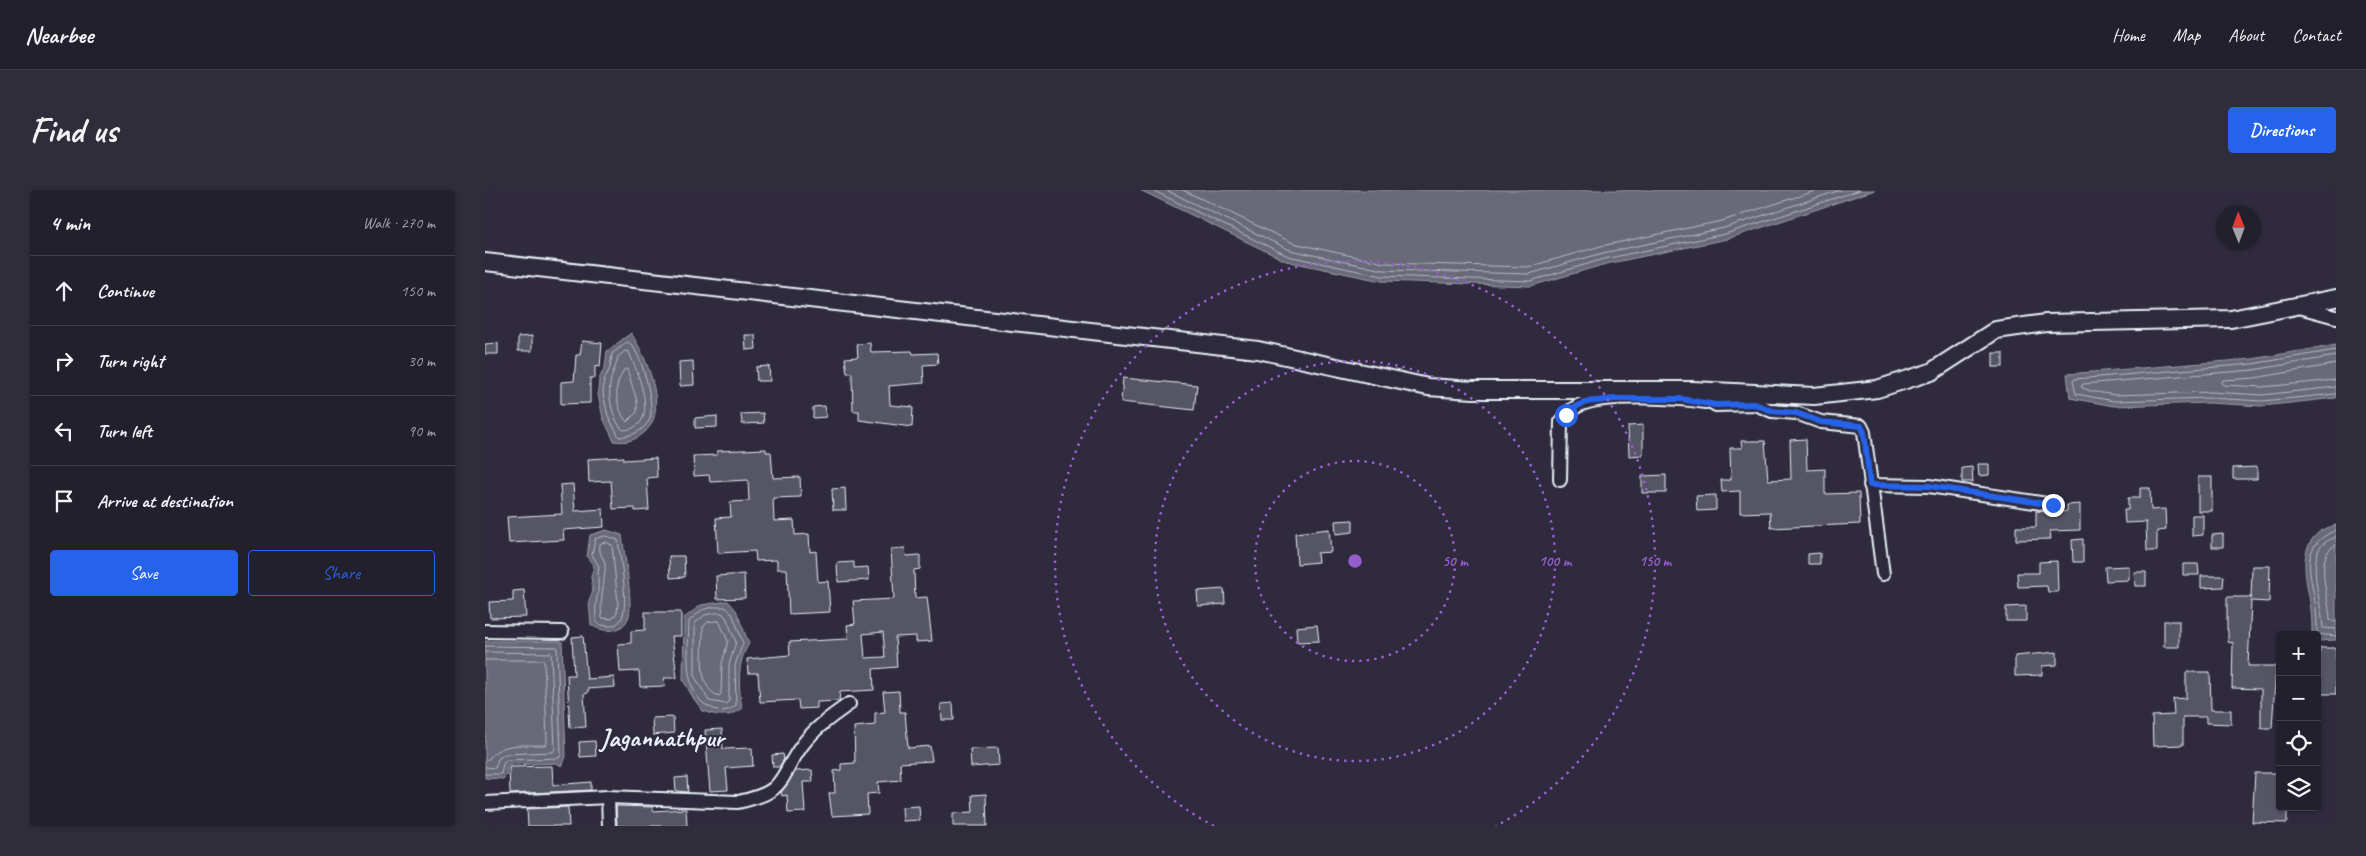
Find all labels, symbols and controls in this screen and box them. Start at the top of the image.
text: Nearbee [25,20,93,50]
text: Home [2112,24,2145,46]
text: Map [2173,24,2200,46]
text: About [2228,24,2264,46]
text: Contact [2292,24,2341,46]
button: Directions [2228,107,2336,153]
text: Find us [30,108,117,153]
north arrow [2216,205,2261,250]
text: 4 min [50,210,90,236]
text: Walk · 270 m [363,213,435,233]
icon: ahead [50,277,78,305]
text: Continue [97,279,154,303]
text: 150 m [401,281,435,301]
icon: right [50,347,78,375]
text: Turn right [97,349,164,373]
text: 30 m [408,351,435,371]
route start [1555,404,1578,427]
icon: left [50,417,78,445]
text: Turn left [97,419,152,443]
text: 90 m [408,421,435,441]
icon: arrive [50,487,78,515]
text: Arrive at destination [97,489,233,513]
route end [2042,494,2065,517]
button: Save [50,550,238,596]
button: Share [248,550,435,596]
centre of rings [1346,552,1364,570]
text: 50 m [1442,552,1469,571]
text: 100 m [1539,552,1573,571]
text: 150 m [1639,552,1673,571]
map controls [2276,631,2321,811]
button: + [2276,631,2321,676]
button: − [2276,676,2321,721]
district label: Jagannathpur [598,721,727,754]
button: locate [2276,721,2321,766]
button: layers [2276,766,2321,811]

